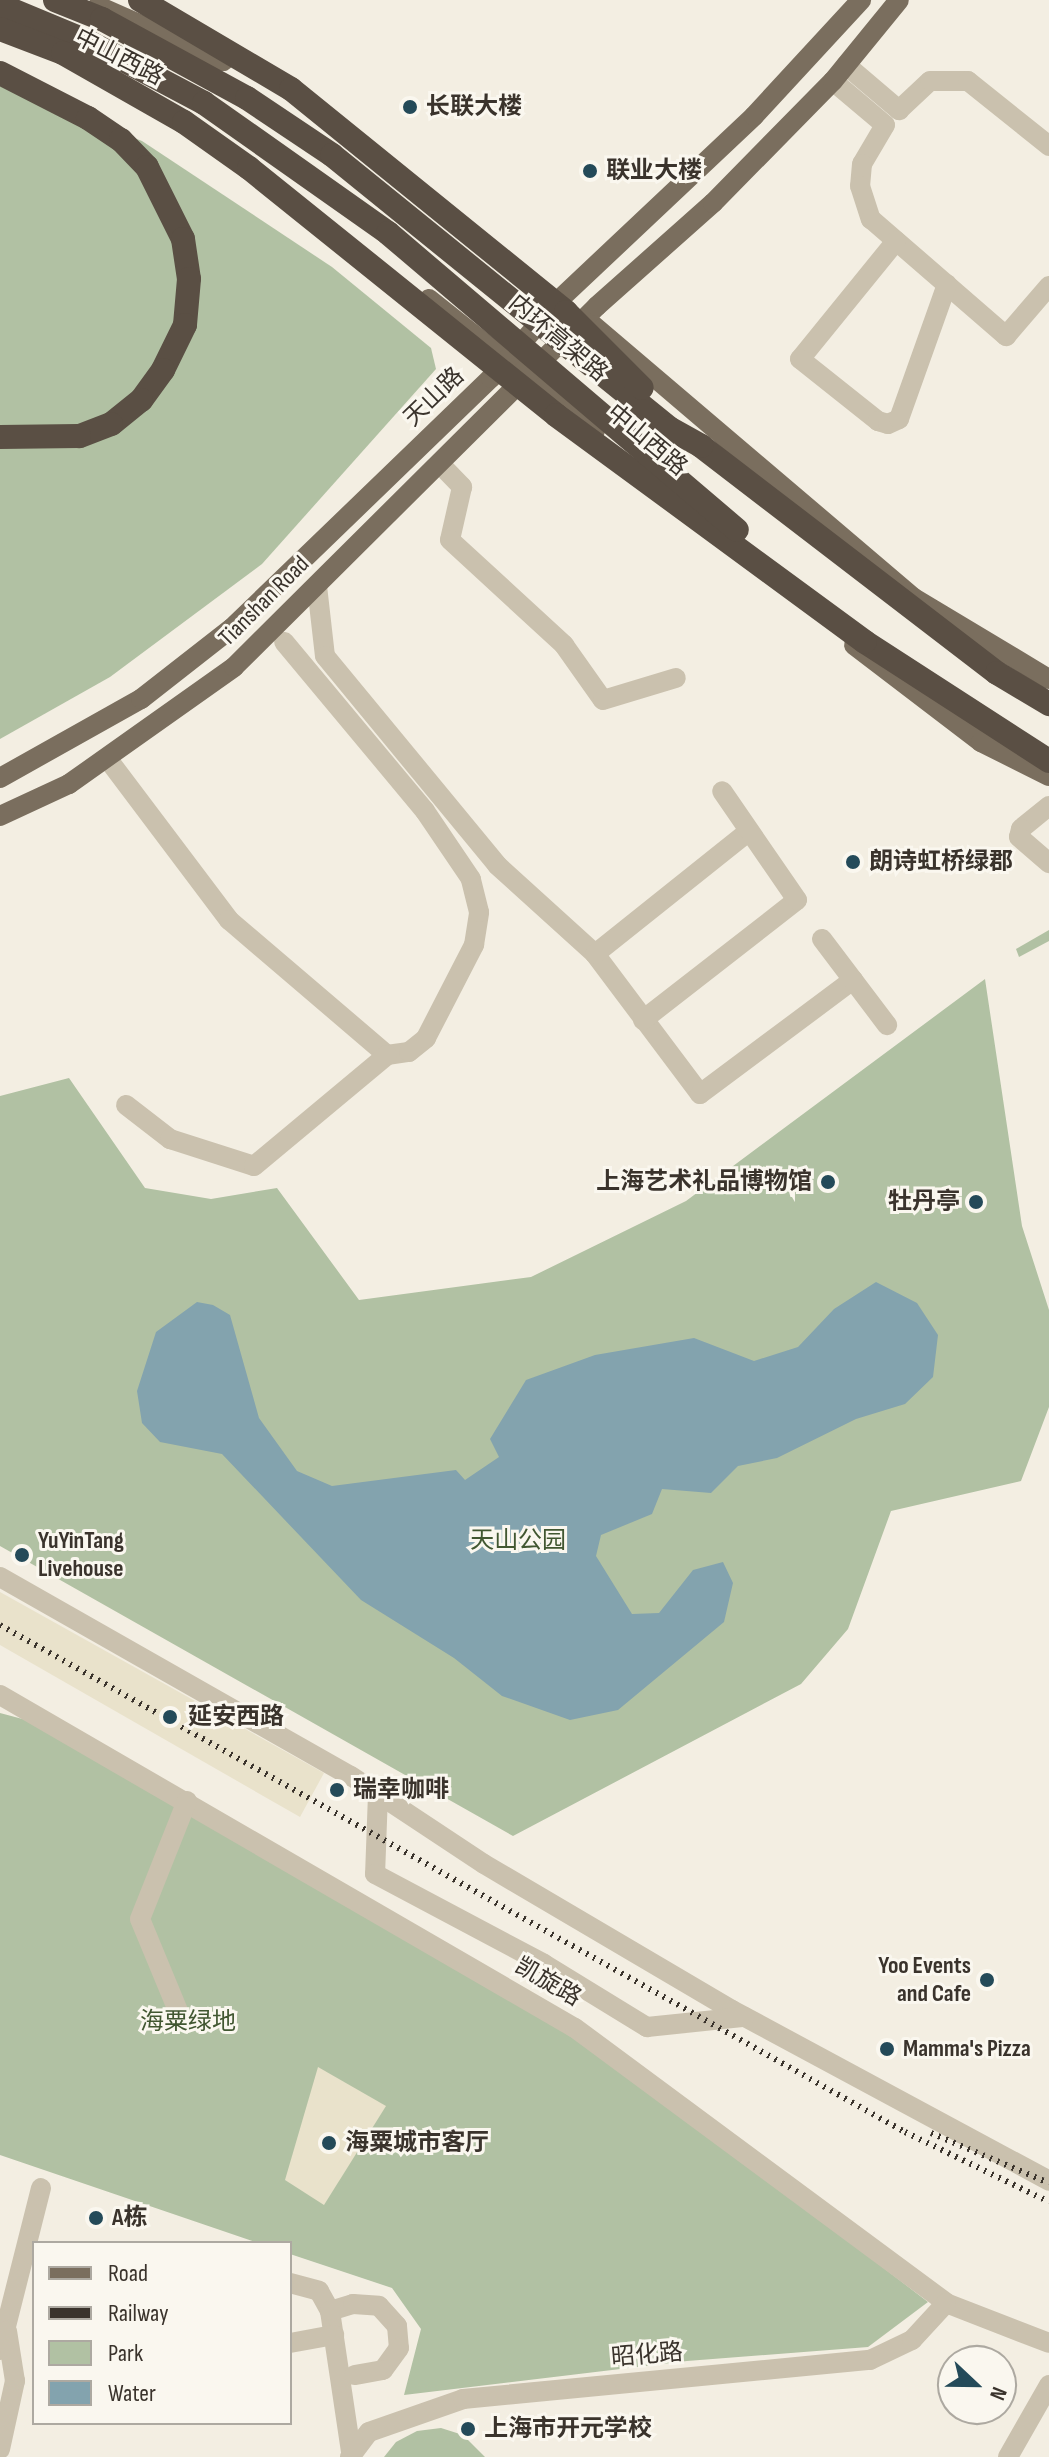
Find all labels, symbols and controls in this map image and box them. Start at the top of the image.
street label: 中山西路 [70,22,168,92]
place label: 长联大楼 [426,93,522,121]
marker: 长联大楼 [401,98,419,116]
place label: 联业大楼 [606,157,702,185]
marker: 联业大楼 [581,162,599,180]
street label: 内环高架路 [503,288,613,388]
street label: 天山路 [398,362,470,432]
street label: 中山西路 [601,398,693,482]
street label: Tianshan Road [213,550,315,652]
place label: 朗诗虹桥绿郡 [869,848,1013,876]
marker: 朗诗虹桥绿郡 [844,853,862,871]
place label: 上海艺术礼品博物馆 [596,1168,812,1196]
marker: 上海艺术礼品博物馆 [819,1173,837,1191]
place label: 牡丹亭 [888,1188,960,1216]
marker: 牡丹亭 [967,1193,985,1211]
place label: YuYinTang Livehouse [38,1527,124,1583]
park label: 天山公园 [470,1527,566,1555]
marker: YuYinTang Livehouse [13,1546,31,1564]
place label: 延安西路 [188,1703,284,1731]
marker: 延安西路 [159,1706,181,1728]
place label: 瑞幸咖啡 [353,1776,449,1804]
marker: 瑞幸咖啡 [328,1781,346,1799]
street label: 凯旋路 [510,1952,586,2012]
place label: Yoo Events and Cafe [878,1952,971,2008]
marker: Yoo Events and Cafe [978,1971,996,1989]
park label: 海粟绿地 [140,2008,236,2036]
place label: Mamma's Pizza [903,2035,1031,2063]
marker: Mamma's Pizza [878,2040,896,2058]
place label: 海粟城市客厅 [345,2129,489,2157]
marker: 海粟城市客厅 [320,2134,338,2152]
place label: A栋 [112,2204,147,2232]
marker: A栋 [87,2209,105,2227]
legend [32,2241,292,2425]
text: Road [108,2259,148,2288]
text: Railway [108,2299,168,2328]
street label: 昭化路 [610,2338,684,2372]
text: Park [108,2339,143,2368]
north arrow [937,2345,1017,2425]
text: Water [108,2379,156,2408]
text: N [983,2383,1013,2404]
place label: 上海市开元学校 [484,2415,652,2443]
marker: 上海市开元学校 [459,2420,477,2438]

